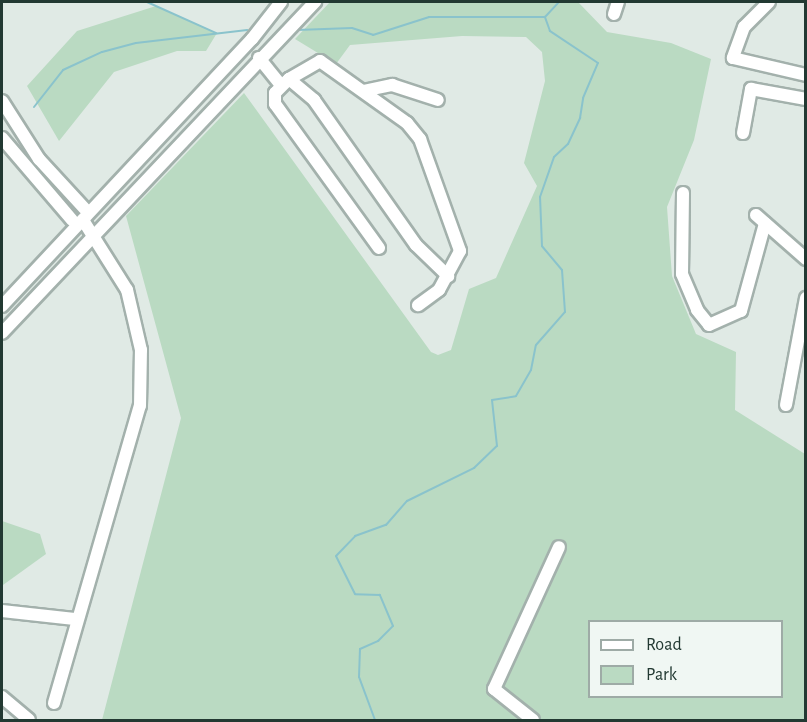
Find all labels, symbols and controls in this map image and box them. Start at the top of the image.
legend [588,620,783,698]
text: Road [646,636,682,654]
text: Park [646,666,677,684]

